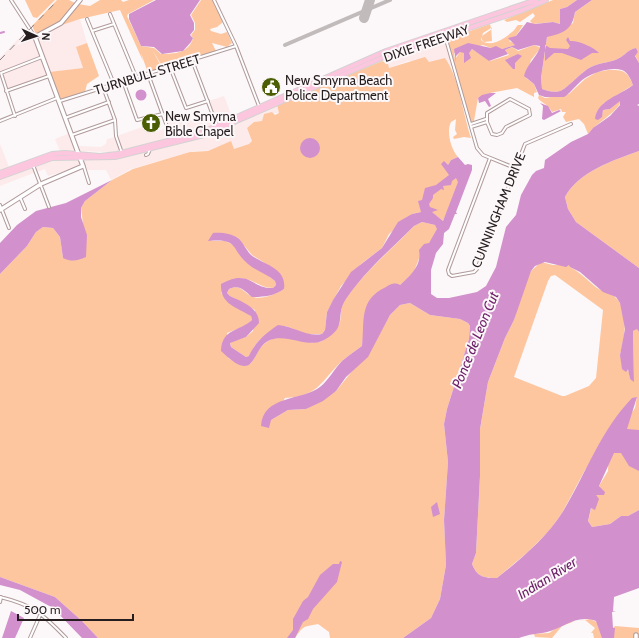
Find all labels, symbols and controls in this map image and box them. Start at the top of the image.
north arrow [16,16,56,56]
street label: DIXIE FREEWAY [381,21,471,65]
text: N [39,32,53,41]
street label: TURNBULL STREET [92,50,202,98]
place label: New Smyrna Beach Police Department [285,72,392,103]
public building icon: New Smyrna Beach Police Department [260,76,282,98]
place label: New Smyrna Bible Chapel [165,108,237,139]
church icon: New Smyrna Bible Chapel [140,112,162,134]
street label: CUNNINGHAM DRIVE [467,150,529,270]
water label: Ponce de Leon Cut [447,288,503,391]
water label: Indian River [514,552,580,603]
scale bar [18,596,133,622]
text: 500 m [24,602,60,617]

